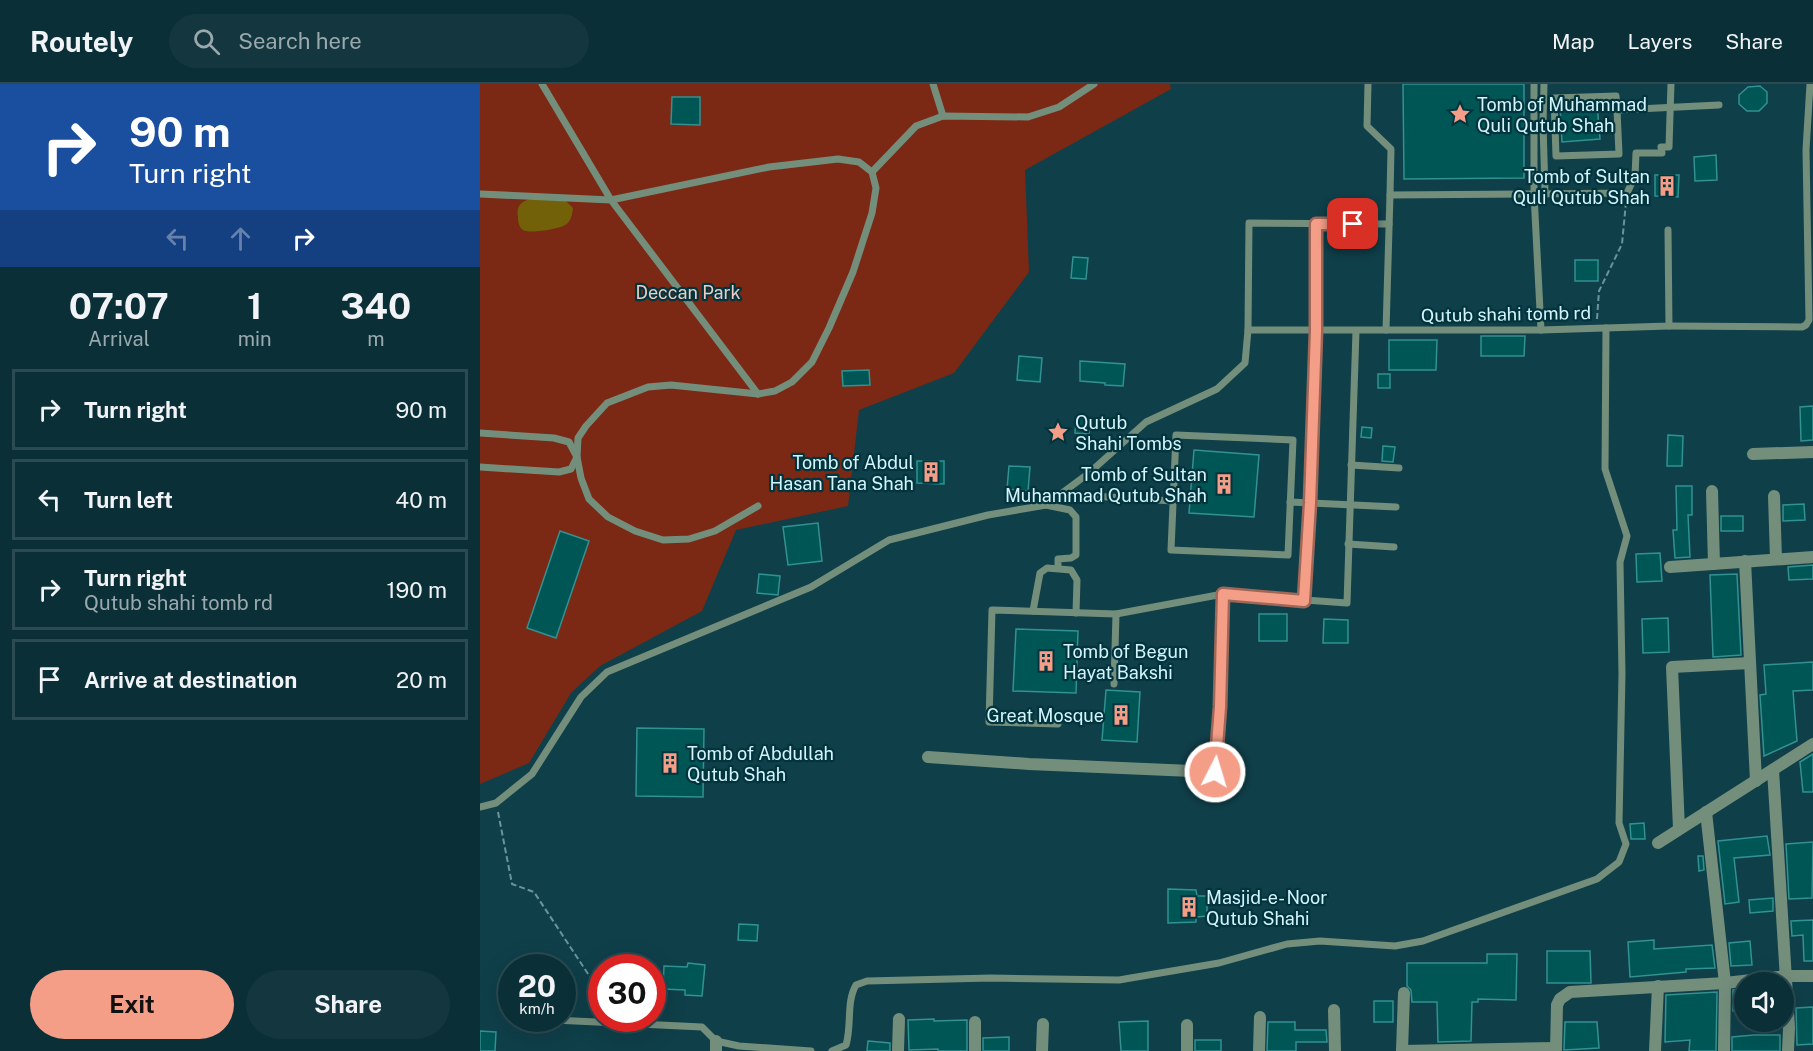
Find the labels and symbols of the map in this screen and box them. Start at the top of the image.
place label: Tomb of Muhammad Quli Qutub Shah [1477,94,1647,136]
place icon: Tomb of Muhammad Quli Qutub Shah [1448,102,1472,126]
place label: Tomb of Sultan Quli Qutub Shah [1513,166,1650,208]
building icon: Tomb of Sultan Quli Qutub Shah [1655,174,1679,198]
pin [1327,198,1378,249]
park label: Deccan Park [635,282,741,303]
street label: Qutub shahi tomb rd [1421,302,1591,326]
place label: Qutub Shahi Tombs [1075,412,1182,454]
place icon: Qutub Shahi Tombs [1046,420,1070,444]
place label: Tomb of Abdul Hasan Tana Shah [770,452,914,494]
building icon: Tomb of Abdul Hasan Tana Shah [919,460,943,484]
place label: Tomb of Sultan Muhammad Qutub Shah [1005,464,1207,506]
building icon: Tomb of Sultan Muhammad Qutub Shah [1212,472,1236,496]
place label: Tomb of Begun Hayat Bakshi [1063,641,1188,683]
building icon: Tomb of Begun Hayat Bakshi [1034,649,1058,673]
building icon: Great Mosque [1109,703,1133,727]
place label: Great Mosque [986,705,1104,726]
position arrow [1183,740,1247,804]
place label: Tomb of Abdullah Qutub Shah [687,743,834,785]
building icon: Tomb of Abdullah Qutub Shah [658,751,682,775]
place label: Masjid-e- Noor Qutub Shahi [1206,887,1327,929]
building icon: Masjid-e- Noor Qutub Shahi [1177,895,1201,919]
speed limit sign: 30 [588,954,666,1032]

